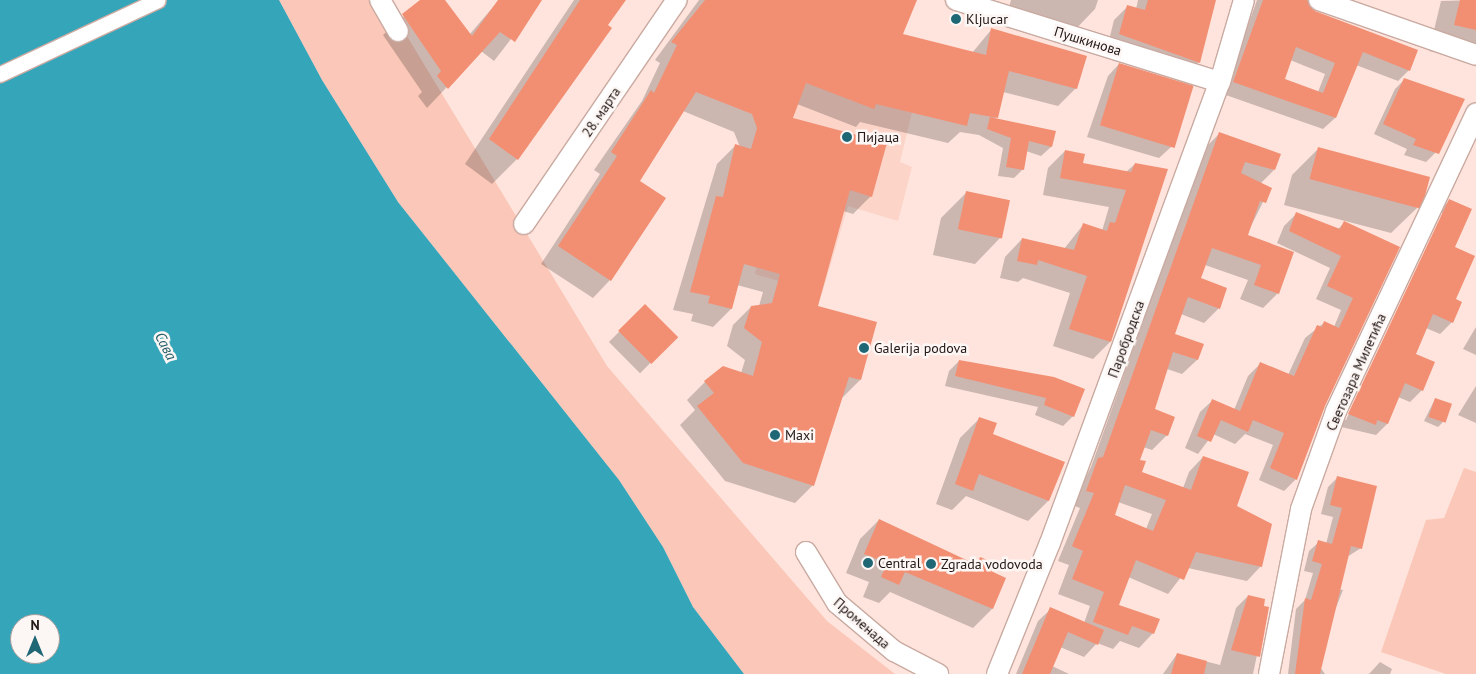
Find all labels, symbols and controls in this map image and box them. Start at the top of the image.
place label: Kljucar [966,11,1008,27]
marker: Kljucar [950,13,962,25]
street label: Пушкинова [1052,23,1124,59]
street label: 28. марта [578,83,624,141]
place label: Пијаца [857,129,899,145]
marker: Пијаца [841,131,853,143]
street label: Паробродска [1104,298,1148,380]
street label: Светозара Милетића [1322,311,1390,433]
water label: Сава [151,329,181,363]
place label: Galerija podova [874,340,967,356]
marker: Galerija podova [858,342,870,354]
place label: Maxi [785,427,814,443]
marker: Maxi [769,429,781,441]
place label: Central [878,555,921,571]
place label: Zgrada vodovoda [941,556,1043,572]
marker: Central [862,557,874,569]
marker: Zgrada vodovoda [925,558,937,570]
street label: Променада [830,594,894,652]
north arrow [10,614,60,664]
text: N [30,616,40,634]

